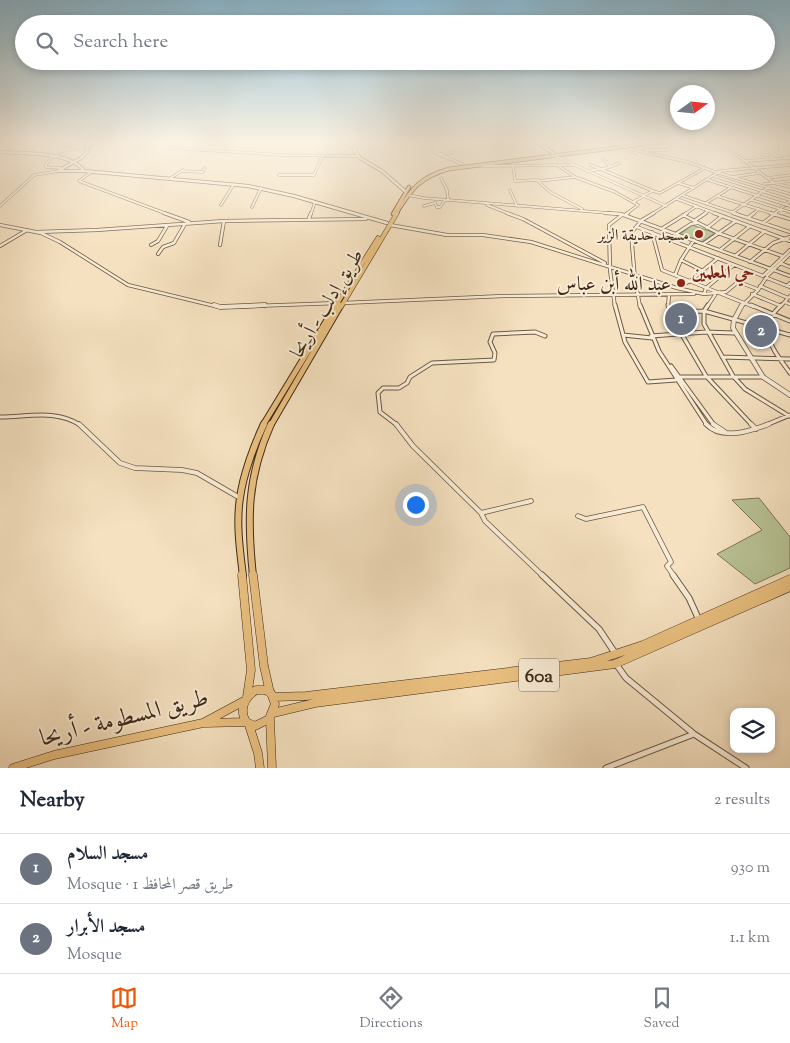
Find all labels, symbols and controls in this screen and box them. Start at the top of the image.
search box [15,15,775,70]
icon: search [33,29,61,57]
text: Search here [73,29,168,56]
north arrow [670,85,715,130]
place label: مسجد حديقة الزير [596,225,689,248]
marker: مسجد حديقة الزير [693,228,705,240]
street label: طريق إدلب - أريحا [282,243,372,364]
district label: حي المعلمين [692,261,754,287]
place label: عبد الله أبن عباس [557,268,671,300]
marker: عبد الله أبن عباس [675,277,687,289]
pin: 1 [665,300,697,338]
pin: 2 [745,312,777,350]
your location [403,492,429,518]
road number: 60a [519,658,559,692]
street label: طريق المسطومة - أريحا [36,680,212,756]
map controls [730,708,775,753]
button: layers [730,708,775,753]
text: Nearby [20,786,85,816]
text: 2 results [714,789,770,812]
text: مسجد السلام [67,841,148,868]
text: 1 [33,857,39,880]
text: 930 m [731,857,770,880]
text: Mosque · طريق قصر المحافظ 1 [67,874,233,897]
text: مسجد الأبرار [67,914,146,941]
text: 2 [32,927,40,950]
text: 1.1 km [730,927,770,950]
text: Mosque [67,944,122,967]
tab: Map [110,984,138,1034]
tab: Directions [359,984,423,1034]
tab: Saved [644,984,679,1034]

